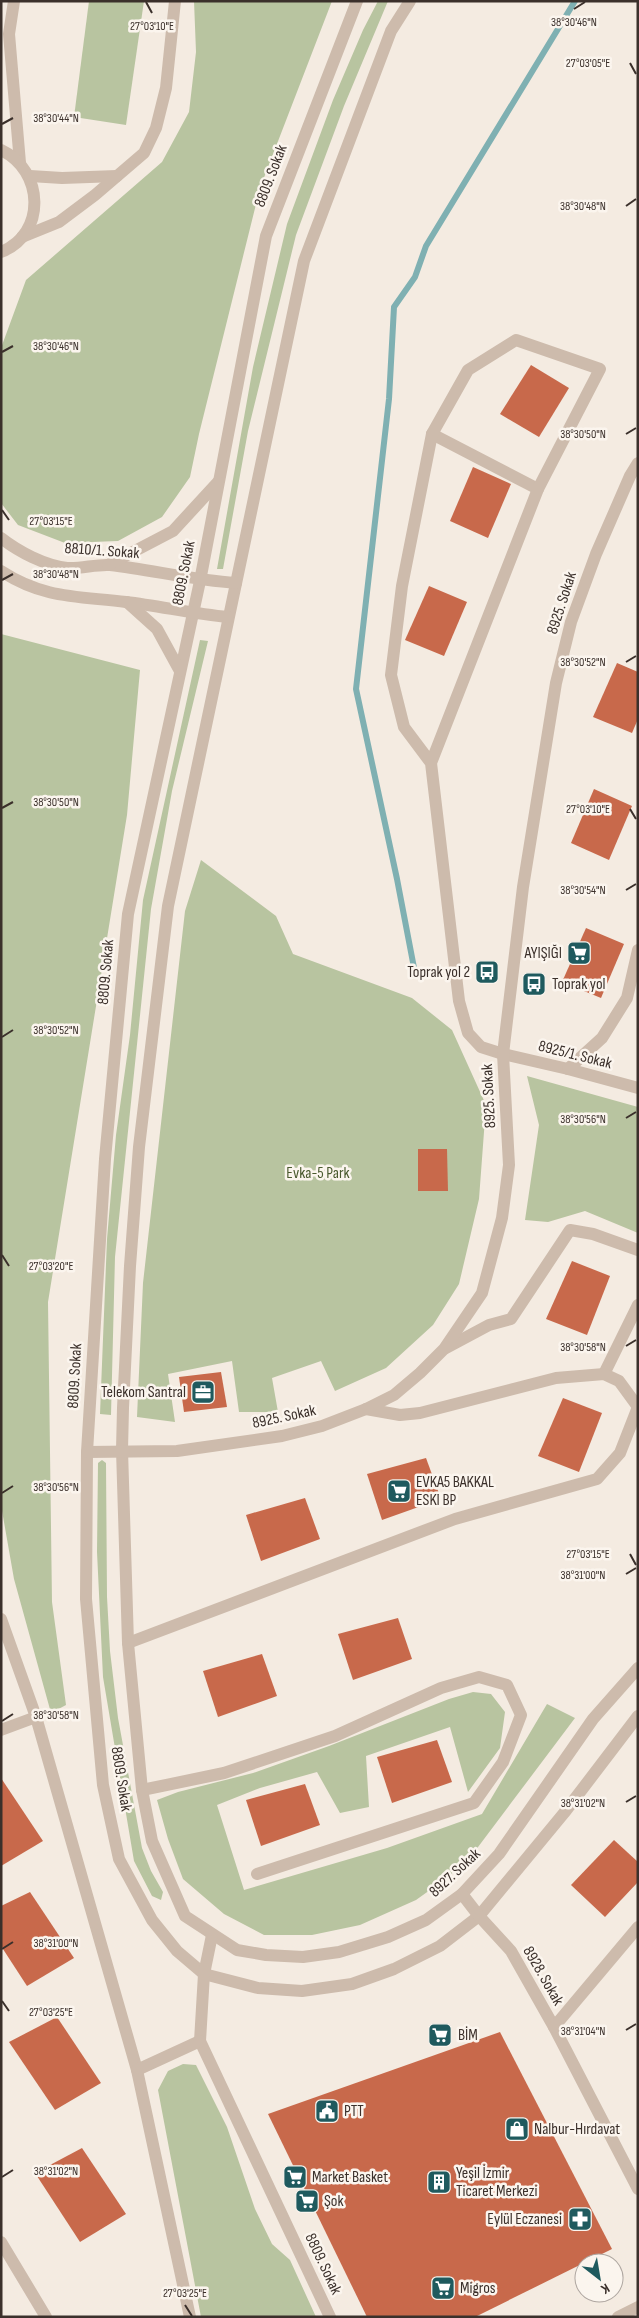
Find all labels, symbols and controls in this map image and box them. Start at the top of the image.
text: 38°30'46"N [551,15,597,30]
text: 27°03'10"E [130,19,174,34]
text: 27°03'05"E [566,56,610,71]
text: 38°30'44"N [33,111,79,126]
street label: 8809. Sokak [250,142,292,210]
text: 38°30'48"N [560,199,606,214]
text: 38°30'46"N [33,339,79,354]
text: 38°30'50"N [560,427,606,442]
text: 27°03'15"E [29,514,73,529]
street label: 8810/1. Sokak [64,539,140,563]
street label: 8809. Sokak [168,539,200,607]
text: 38°30'48"N [33,567,79,582]
street label: 8925. Sokak [543,569,581,637]
text: 38°30'52"N [560,655,606,670]
text: 38°30'50"N [33,795,79,810]
text: 27°03'10"E [566,802,610,817]
text: 38°30'54"N [560,883,606,898]
street label: 8809. Sokak [94,939,118,1005]
supermarket icon: AYIŞIĞI [566,940,592,966]
place label: AYIŞIĞI [524,944,562,963]
bus stop icon: Toprak yol 2 [474,959,500,985]
place label: Toprak yol 2 [407,963,470,982]
bus stop icon: Toprak yol [521,971,547,997]
place label: Toprak yol [552,975,606,994]
text: 38°30'52"N [33,1023,79,1038]
street label: 8925/1. Sokak [536,1037,614,1073]
street label: 8925. Sokak [478,1063,500,1129]
text: 38°30'56"N [560,1112,606,1127]
park label: Evka-5 Park [286,1164,350,1183]
text: 27°03'20"E [29,1259,73,1274]
text: 38°30'58"N [560,1340,606,1355]
street label: 8809. Sokak [64,1343,86,1409]
office icon: Telekom Santral [190,1379,216,1405]
place label: Telekom Santral [101,1383,186,1402]
street label: 8925. Sokak [250,1401,318,1433]
place label: EVKA5 BAKKAL ESKI BP [416,1473,494,1510]
supermarket icon: EVKA5 BAKKAL ESKI BP [386,1478,412,1504]
text: 38°30'56"N [33,1480,79,1495]
text: 27°03'15"E [566,1547,610,1562]
text: 38°31'00"N [561,1568,605,1583]
text: 38°30'58"N [33,1708,79,1723]
street label: 8809. Sokak [107,1745,135,1813]
text: 38°31'02"N [561,1796,605,1811]
street label: 8927. Sokak [425,1845,485,1901]
text: 38°31'00"N [34,1936,78,1951]
street label: 8928. Sokak [519,1943,567,2009]
text: 27°03'25"E [29,2005,73,2020]
supermarket icon: BİM [427,2022,453,2048]
text: 38°31'04"N [561,2024,605,2039]
place label: BİM [458,2026,478,2045]
public building icon: PTT [314,2098,340,2124]
place label: PTT [344,2102,364,2121]
shop icon: Nalbur-Hırdavat [504,2116,530,2142]
place label: Nalbur-Hırdavat [534,2120,620,2139]
text: 38°31'02"N [34,2164,78,2179]
supermarket icon: Market Basket [282,2164,308,2190]
place label: Yeşil İzmir Ticaret Merkezi [456,2164,538,2201]
place label: Market Basket [312,2168,388,2187]
building icon: Yeşil İzmir Ticaret Merkezi [426,2169,452,2195]
supermarket icon: Şok [294,2188,320,2214]
place label: Şok [324,2192,344,2211]
pharmacy icon: Eylül Eczanesi [567,2206,593,2232]
place label: Eylül Eczanesi [487,2210,562,2229]
street label: 8809. Sokak [301,2230,345,2298]
north arrow [574,2253,624,2303]
supermarket icon: Migros [430,2275,456,2301]
place label: Migros [460,2279,496,2298]
text: K [598,2280,613,2298]
text: 27°03'25"E [163,2286,207,2301]

